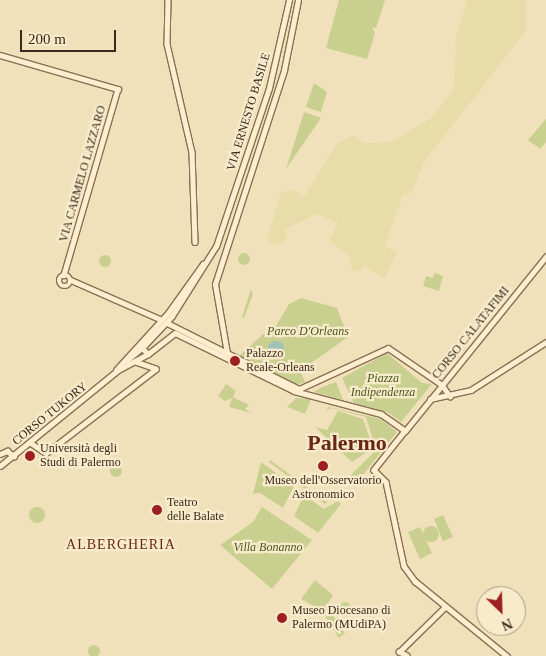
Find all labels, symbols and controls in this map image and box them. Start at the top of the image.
scale bar [22,20,119,52]
text: 200 m [28,31,66,47]
street label: VIA ERNESTO BASILE [224,51,274,173]
street label: VIA CARMELO LAZZARO [57,104,109,244]
street label: CORSO CALATAFIMI [429,284,513,382]
park label: Parco D'Orleans [267,325,349,339]
place label: Palazzo Reale-Orleans [246,347,315,375]
marker: Palazzo Reale-Orleans [228,354,242,368]
park label: Piazza Indipendenza [351,372,415,400]
street label: CORSO TUKORY [10,379,90,449]
district label: Palermo [307,430,387,456]
place label: Università degli Studi di Palermo [40,442,121,470]
marker: Università degli Studi di Palermo [24,450,36,462]
marker: Museo dell'Osservatorio Astronomico [317,460,329,472]
place label: Museo dell'Osservatorio Astronomico [264,474,382,502]
place label: Teatro delle Balate [167,496,224,524]
marker: Teatro delle Balate [151,504,163,516]
district label: ALBERGHERIA [65,537,177,553]
park label: Villa Bonanno [234,541,302,555]
north arrow [476,586,526,636]
place label: Museo Diocesano di Palermo (MUdiPA) [292,604,391,632]
marker: Museo Diocesano di Palermo (MUdiPA) [276,612,288,624]
text: N [499,615,515,633]

